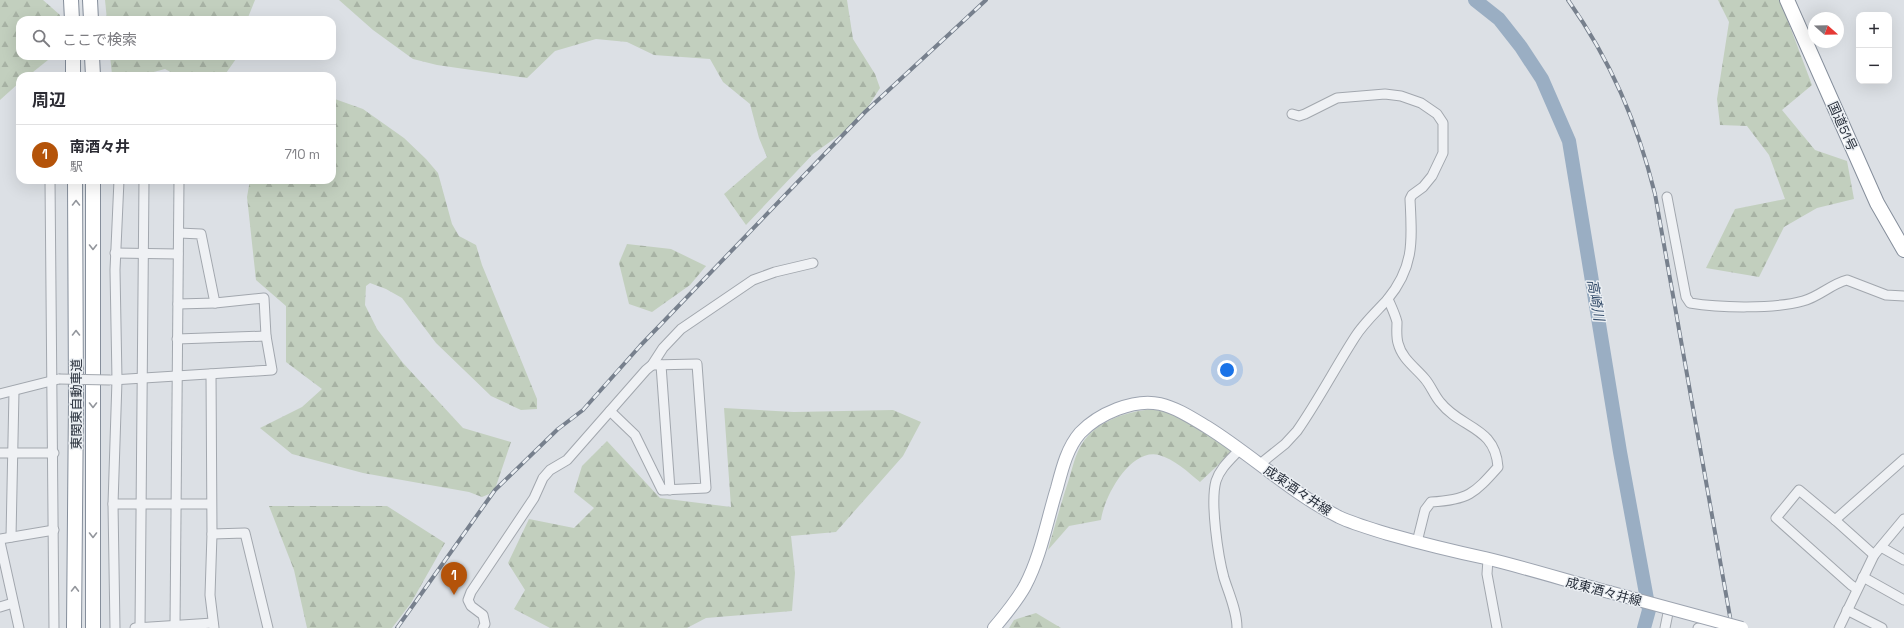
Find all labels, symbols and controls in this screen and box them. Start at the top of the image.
north arrow [1808,12,1844,48]
map controls [1856,12,1892,84]
button: + [1856,12,1892,48]
search box [16,16,336,60]
icon: search [30,27,52,49]
text: ここで検索 [62,30,137,49]
button: − [1856,48,1892,84]
text: 周辺 [32,89,66,111]
street label: 国道51号 [1824,99,1861,153]
text: 南酒々井 [70,137,130,156]
text: 1 [42,146,48,163]
text: 710 m [285,146,320,163]
text: 駅 [70,158,83,175]
one-way arrow [72,200,80,206]
one-way arrow [89,244,97,250]
water label: 高崎川 [1583,278,1609,324]
one-way arrow [72,330,80,336]
street label: 東関東自動車道 [68,358,85,450]
your location [1217,360,1237,380]
one-way arrow [89,402,97,408]
street label: 成東酒々井線 [1261,462,1335,519]
one-way arrow [89,532,97,538]
pin: 1 [441,562,467,595]
street label: 成東酒々井線 [1564,573,1644,610]
one-way arrow [71,586,79,592]

